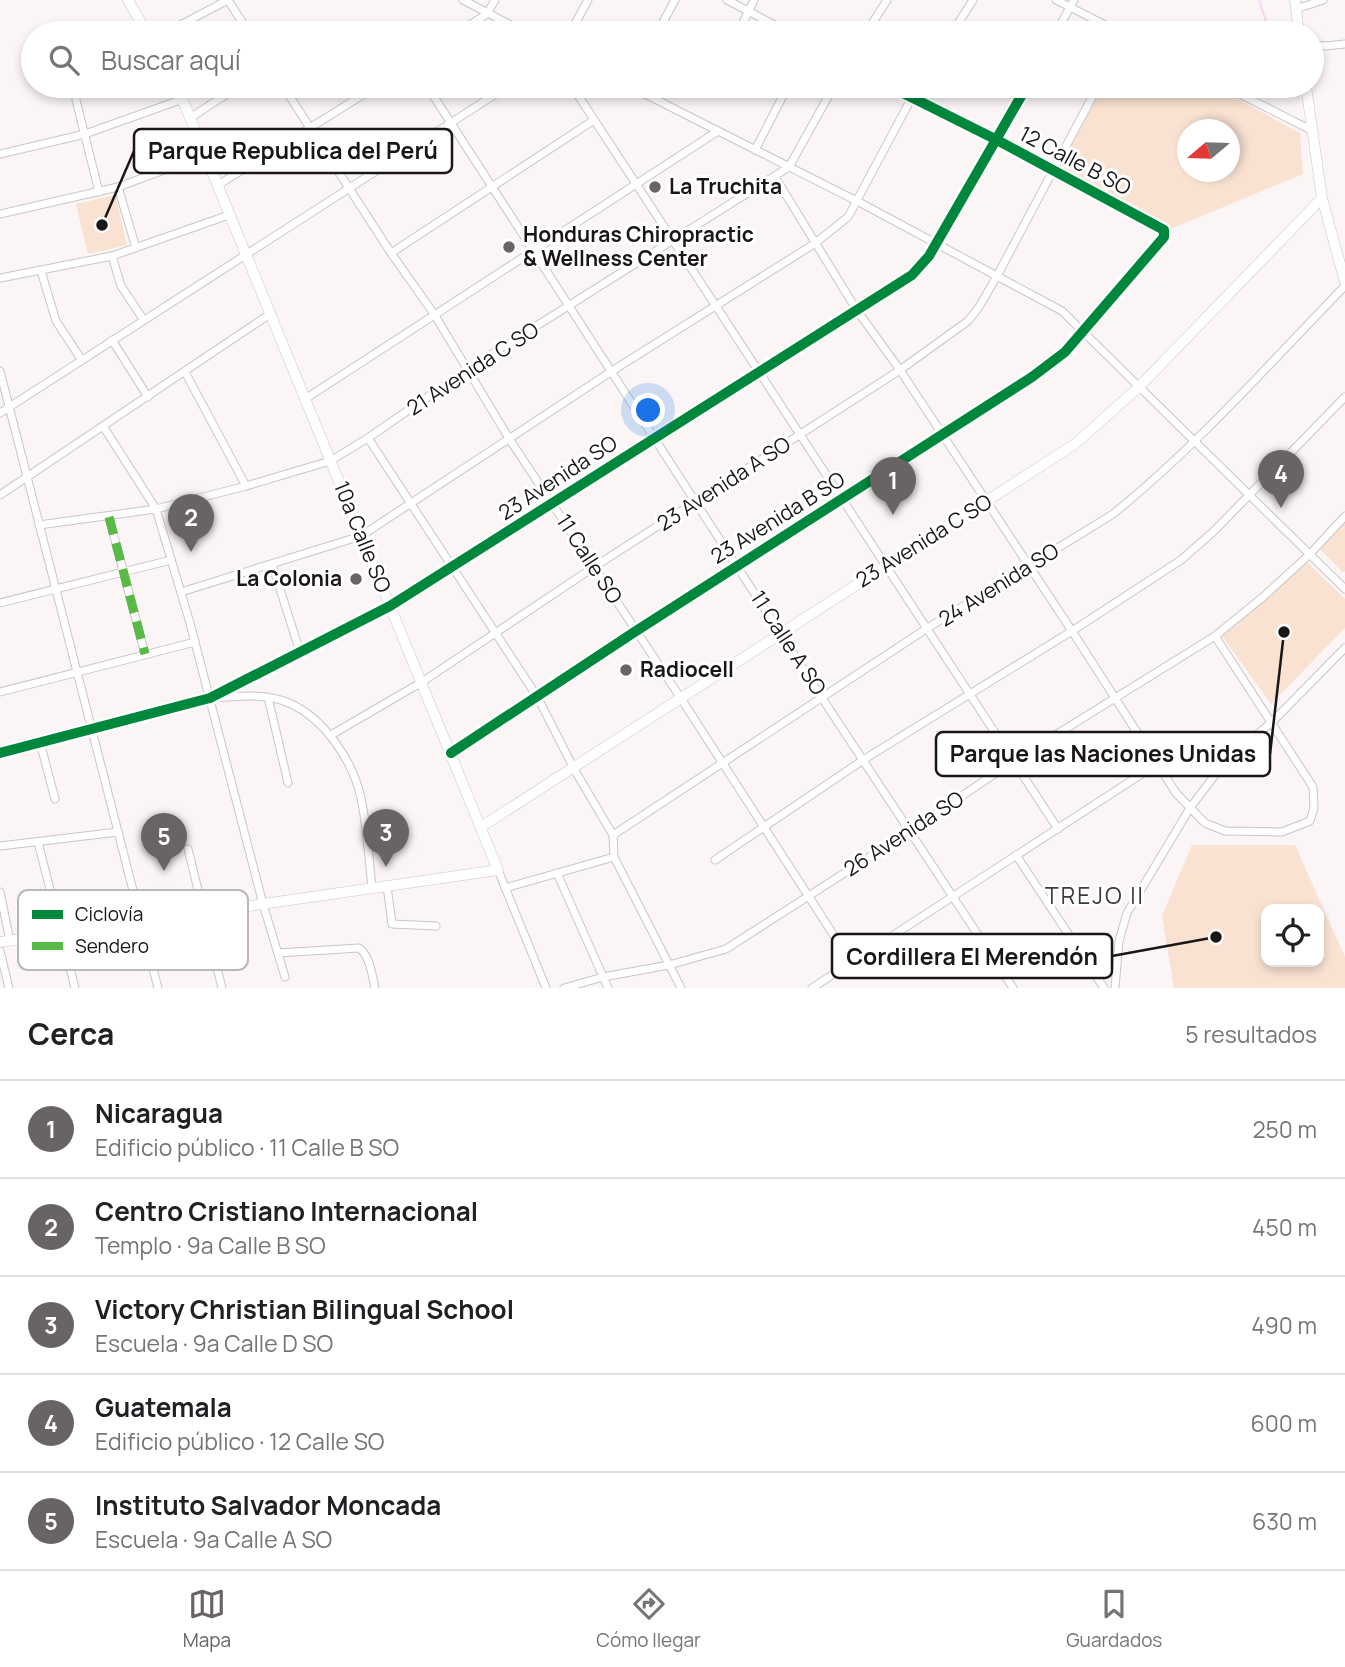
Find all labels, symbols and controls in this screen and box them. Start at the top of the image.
search box [21,21,1324,98]
icon: search [45,41,83,79]
text: Buscar aquí [101,42,241,78]
street label: 12 Calle B SO [1015,119,1136,201]
north arrow [1177,119,1240,182]
callout: Parque Republica del Perú [134,129,452,173]
text: Parque Republica del Perú [148,134,438,166]
place label: La Truchita [669,172,782,200]
marker: La Truchita [647,179,663,195]
place label: Honduras Chiropractic & Wellness Center [523,220,754,272]
marker: Honduras Chiropractic & Wellness Center [501,239,517,255]
street label: 21 Avenida C SO [401,315,544,421]
your location [631,393,665,427]
street label: 23 Avenida SO [493,428,622,526]
street label: 23 Avenida A SO [651,430,796,537]
pin: 4 [1258,450,1304,508]
pin: 1 [870,457,916,515]
street label: 23 Avenida B SO [705,465,850,570]
street label: 10a Calle SO [328,477,398,597]
street label: 23 Avenida C SO [850,487,997,593]
pin: 2 [168,494,214,552]
street label: 11 Calle SO [550,508,629,609]
street label: 24 Avenida SO [933,536,1064,632]
place label: La Colonia [236,564,342,592]
marker: La Colonia [348,571,364,587]
street label: 11 Calle A SO [745,585,833,700]
place label: Radiocell [640,655,734,683]
marker: Radiocell [618,662,634,678]
callout: Parque las Naciones Unidas [936,732,1270,776]
text: Parque las Naciones Unidas [950,737,1256,769]
street label: 26 Avenida SO [838,784,969,882]
pin: 3 [363,809,409,867]
pin: 5 [141,813,187,871]
district label: TREJO II [1045,879,1145,911]
legend [18,890,248,970]
text: Ciclovía [75,901,143,927]
map controls [1261,904,1324,967]
button: locate [1261,904,1324,967]
text: Sendero [75,933,149,959]
callout: Cordillera El Merendón [832,934,1112,978]
text: Cordillera El Merendón [846,940,1098,972]
text: Cerca [28,1013,114,1054]
text: 5 resultados [1185,1018,1317,1050]
text: Nicaragua [95,1095,223,1131]
text: 1 [46,1113,56,1145]
text: 250 m [1252,1113,1317,1145]
text: Edificio público · 11 Calle B SO [95,1131,399,1163]
text: Centro Cristiano Internacional [95,1193,478,1229]
text: 2 [44,1211,58,1243]
text: 450 m [1252,1211,1317,1243]
text: Templo · 9a Calle B SO [95,1229,326,1261]
text: Victory Christian Bilingual School [95,1291,514,1327]
text: 3 [44,1309,58,1341]
text: 490 m [1251,1309,1317,1341]
text: Escuela · 9a Calle D SO [95,1327,333,1359]
text: Guatemala [95,1389,232,1425]
text: 4 [44,1407,58,1439]
text: 600 m [1251,1407,1317,1439]
text: Edificio público · 12 Calle SO [95,1425,385,1457]
text: Instituto Salvador Moncada [95,1487,441,1523]
text: 5 [44,1505,58,1537]
text: 630 m [1252,1505,1317,1537]
text: Escuela · 9a Calle A SO [95,1523,332,1555]
tab: Mapa [183,1585,231,1653]
tab: Cómo llegar [596,1585,701,1653]
tab: Guardados [1066,1585,1162,1653]

